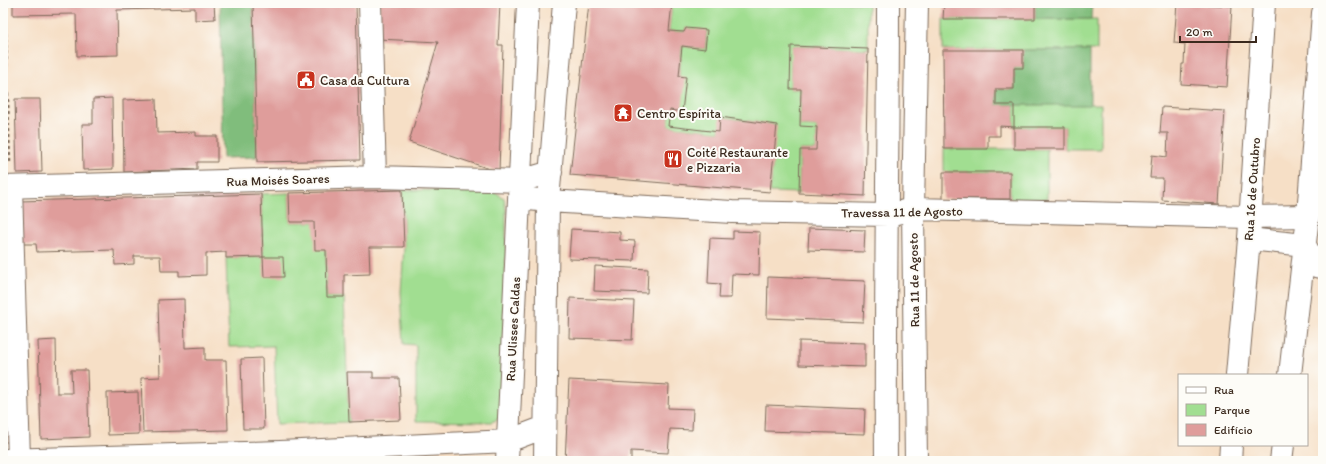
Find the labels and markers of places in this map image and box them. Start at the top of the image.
public building icon: Casa da Cultura [295,69,317,91]
place label: Casa da Cultura [320,73,410,88]
temple icon: Centro Espírita [612,102,634,124]
place label: Centro Espírita [637,106,722,121]
place label: Coité Restaurante e Pizzaria [687,145,788,175]
restaurant icon: Coité Restaurante e Pizzaria [662,148,684,170]

